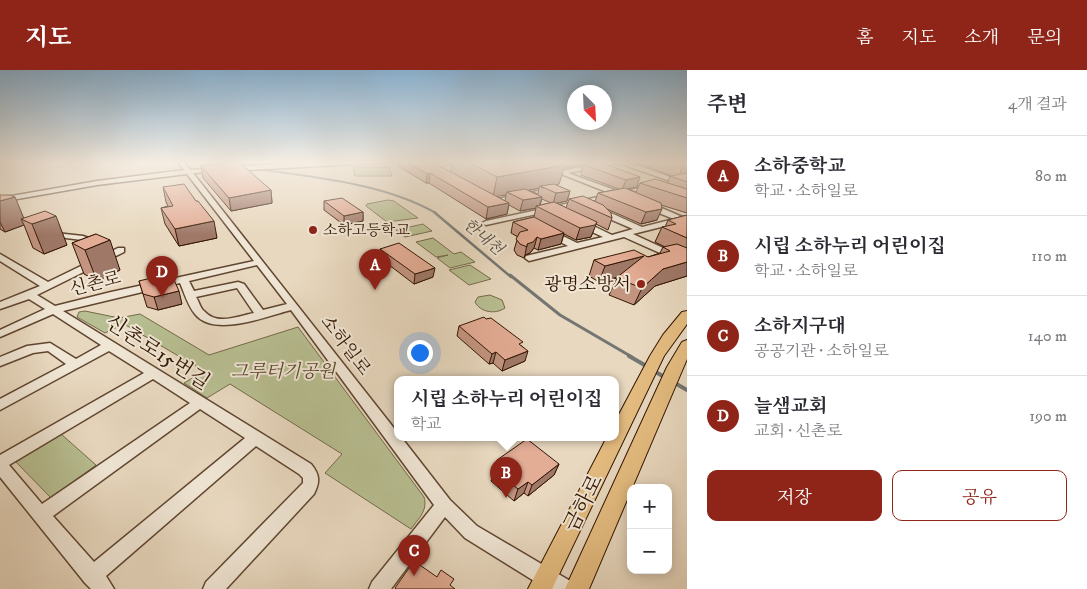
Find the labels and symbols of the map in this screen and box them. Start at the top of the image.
north arrow [567,85,612,130]
water label: 한내천 [459,214,509,260]
place label: 소하고등학교 [323,221,410,240]
marker: 소하고등학교 [307,224,319,236]
pin: A [359,249,391,290]
pin: D [146,256,178,297]
street label: 신촌로 [67,267,123,301]
place label: 광명소방서 [544,274,631,296]
marker: 광명소방서 [635,278,647,290]
street label: 신촌로15번길 [100,309,215,396]
street label: 소하일로 [315,311,375,380]
your location [407,340,433,366]
park label: 그루터기공원 [231,361,337,383]
pin: B [490,457,522,498]
street label: 금하로 [558,470,609,536]
pin: C [398,535,430,576]

